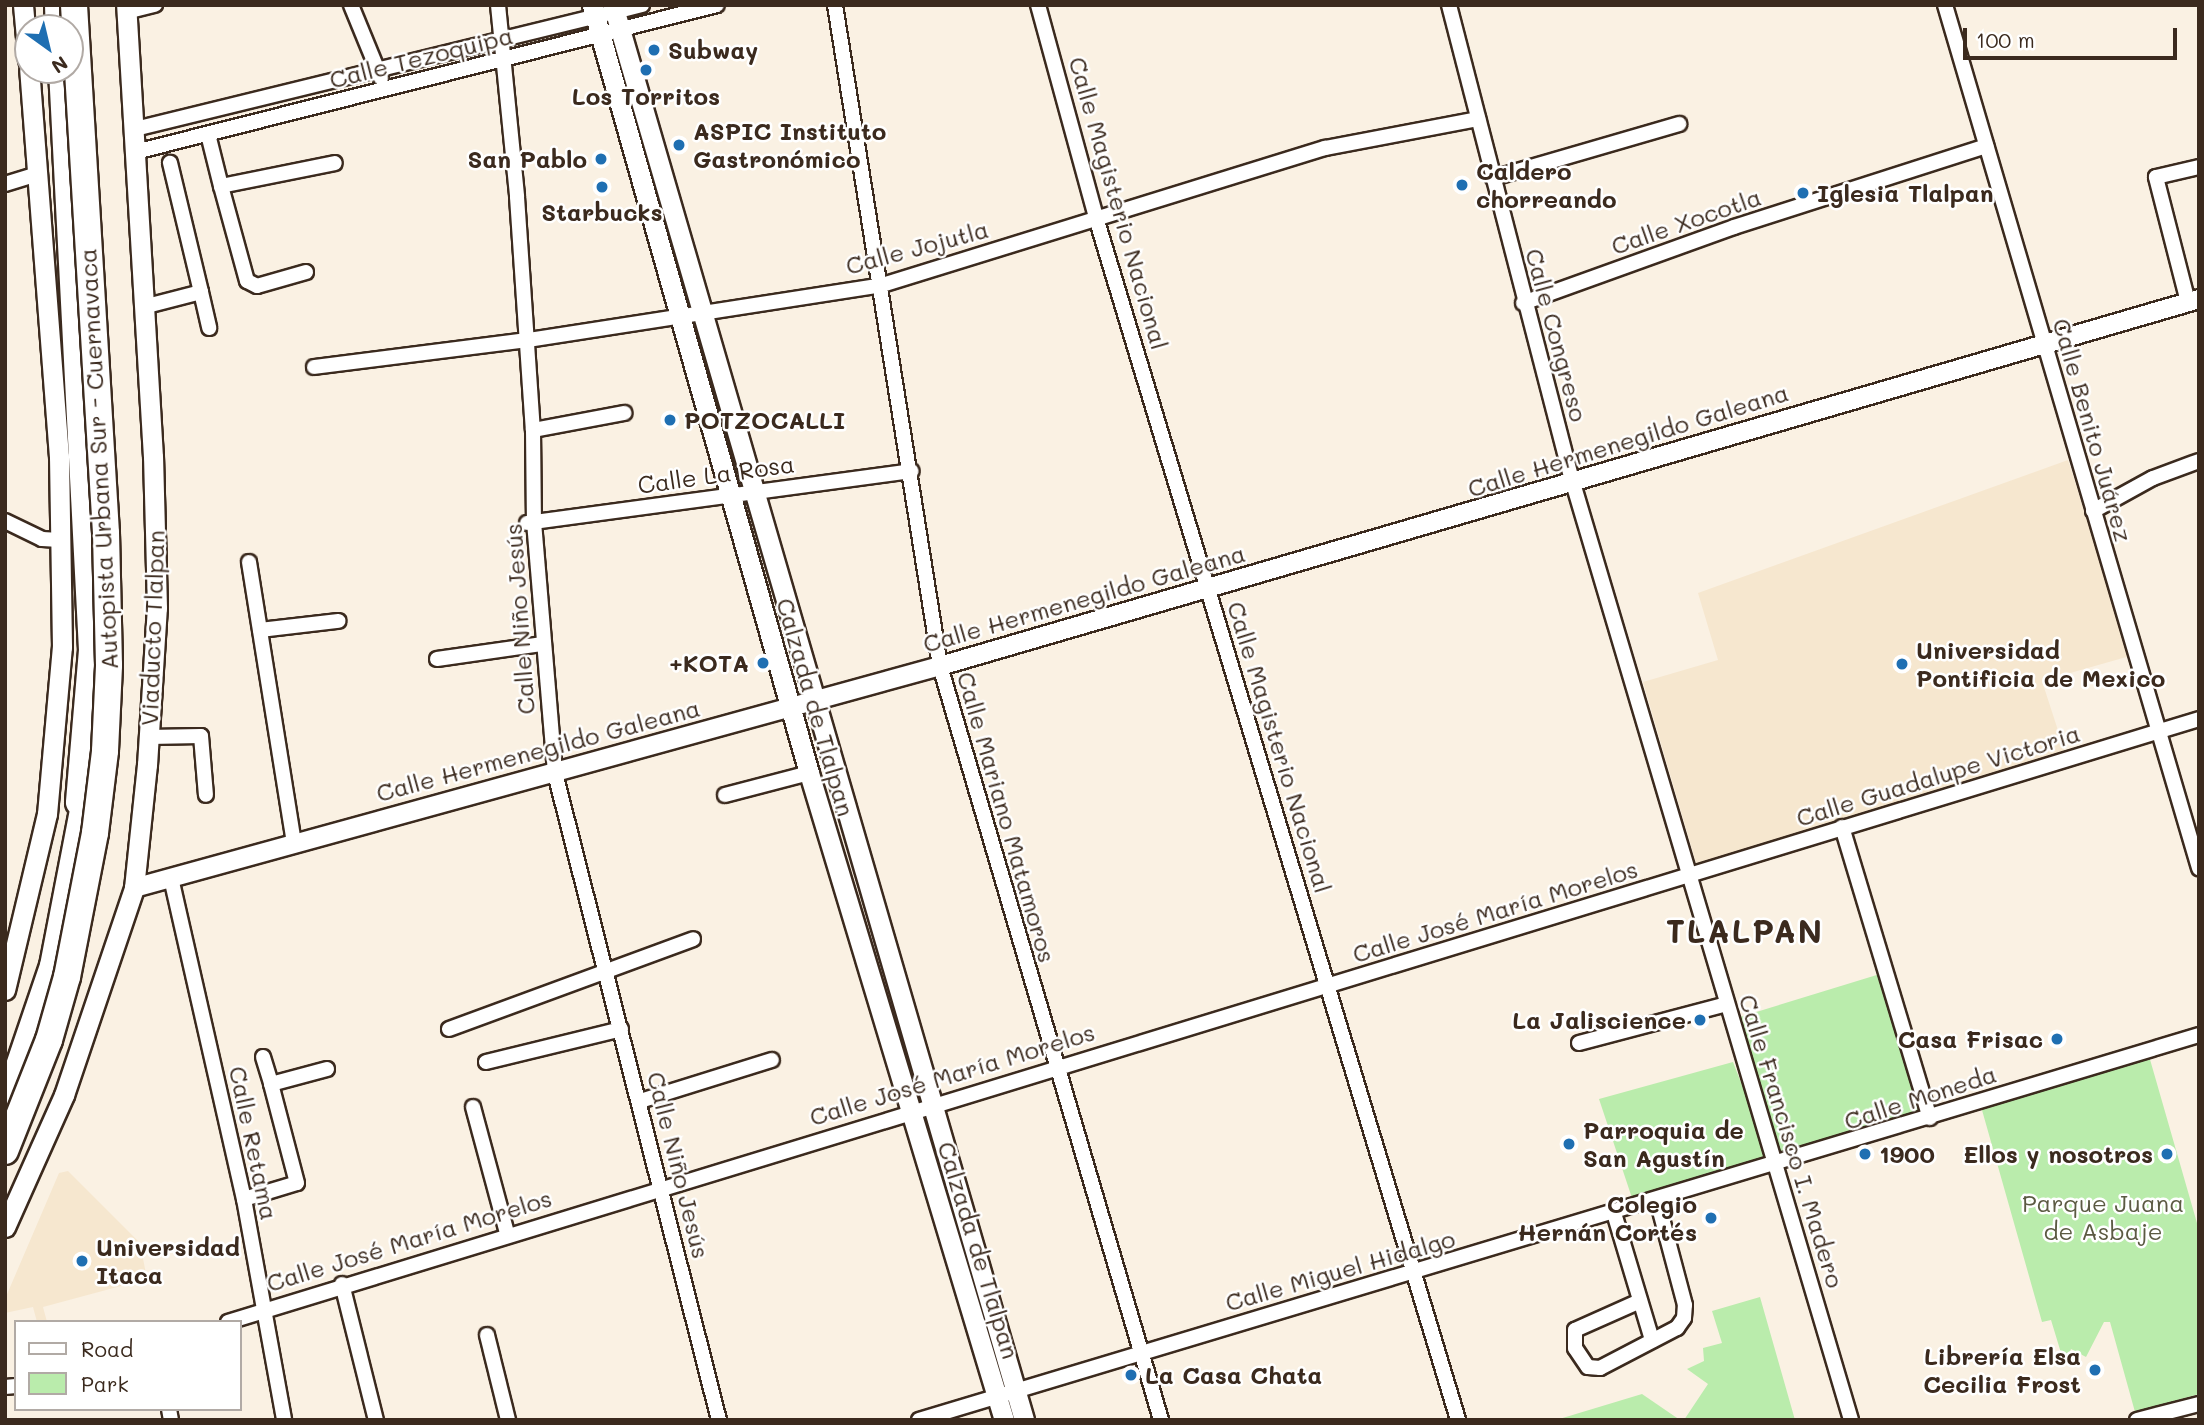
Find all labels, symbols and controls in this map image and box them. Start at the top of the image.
north arrow [14,14,84,84]
scale bar [1966,14,2180,58]
street label: Calle Tezoquipa [326,20,516,94]
text: 100 m [1976,26,2035,53]
place label: Subway [668,36,758,64]
marker: Subway [646,42,662,58]
text: N [47,51,73,80]
street label: Calle Magisterio Nacional [1063,53,1175,353]
marker: Los Torritos [638,62,654,78]
place label: Los Torritos [572,82,720,110]
place label: ASPIC Instituto Gastronómico [693,117,886,173]
marker: ASPIC Instituto Gastronómico [671,137,687,153]
place label: San Pablo [467,145,587,173]
marker: San Pablo [593,151,609,167]
place label: Caldero chorreando [1476,157,1616,213]
marker: Caldero chorreando [1454,177,1470,193]
marker: Starbucks [594,179,610,195]
place label: Iglesia Tlalpan [1817,179,1993,207]
street label: Calle Xocotla [1607,182,1765,260]
marker: Iglesia Tlalpan [1795,185,1811,201]
place label: Starbucks [541,198,663,226]
street label: Calle Jojutla [842,214,992,280]
street label: Calle Congreso [1520,245,1594,425]
street label: Autopista Urbana Sur - Cuernavaca [73,248,123,670]
street label: Calle Benito Juárez [2047,315,2139,545]
street label: Calle Hermenegildo Galeana [1464,377,1792,503]
place label: POTZOCALLI [684,406,845,434]
marker: POTZOCALLI [662,412,678,428]
street label: Calle La Rosa [636,449,796,499]
street label: Calle Niño Jesús [498,523,540,715]
street label: Viaducto Tlalpan [134,530,170,726]
street label: Calle Hermenegildo Galeana [919,538,1249,658]
street label: Calzada de Tlalpan [771,595,861,819]
street label: Calle Magisterio Nacional [1222,598,1338,896]
place label: Universidad Pontificia de Mexico [1916,636,2165,692]
place label: +KOTA [669,649,749,677]
marker: +KOTA [755,655,771,671]
marker: Universidad Pontificia de Mexico [1894,656,1910,672]
street label: Calle Mariano Matamoros [952,668,1062,966]
street label: Calle Hermenegildo Galeana [373,693,703,807]
street label: Calle Guadalupe Victoria [1793,718,2083,832]
street label: Calle José María Morelos [1349,854,1641,968]
district label: TLALPAN [1667,911,1823,949]
street label: Calle Francisco I. Madero [1734,991,1850,1291]
place label: La Jaliscience [1512,1006,1686,1034]
marker: La Jaliscience [1692,1012,1708,1028]
street label: Calle José María Morelos [806,1017,1098,1131]
place label: Casa Frisac [1898,1025,2043,1053]
marker: Casa Frisac [2049,1031,2065,1047]
street label: Calle Moneda [1840,1059,2000,1135]
street label: Calle Retama [224,1063,284,1223]
street label: Calle Niño Jesús [642,1069,716,1261]
place label: Parroquia de San Agustín [1583,1116,1744,1172]
marker: Parroquia de San Agustín [1561,1136,1577,1152]
street label: Calzada de Tlalpan [932,1138,1026,1362]
place label: 1900 [1879,1140,1935,1168]
place label: Ellos y nosotros [1963,1140,2153,1168]
marker: 1900 [1857,1146,1873,1162]
marker: Ellos y nosotros [2159,1146,2175,1162]
street label: Calle José María Morelos [263,1183,555,1297]
park label: Parque Juana de Asbaje [2022,1189,2184,1245]
place label: Colegio Hernán Cortés [1518,1190,1697,1246]
marker: Colegio Hernán Cortés [1703,1210,1719,1226]
street label: Calle Miguel Hidalgo [1222,1223,1458,1317]
place label: Universidad Itaca [96,1233,240,1289]
marker: Universidad Itaca [74,1253,90,1269]
legend [14,1320,242,1411]
text: Road [81,1335,133,1362]
place label: Librería Elsa Cecilia Frost [1923,1342,2081,1398]
place label: La Casa Chata [1145,1361,1322,1389]
marker: Librería Elsa Cecilia Frost [2087,1362,2103,1378]
marker: La Casa Chata [1123,1367,1139,1383]
text: Park [81,1370,129,1397]

